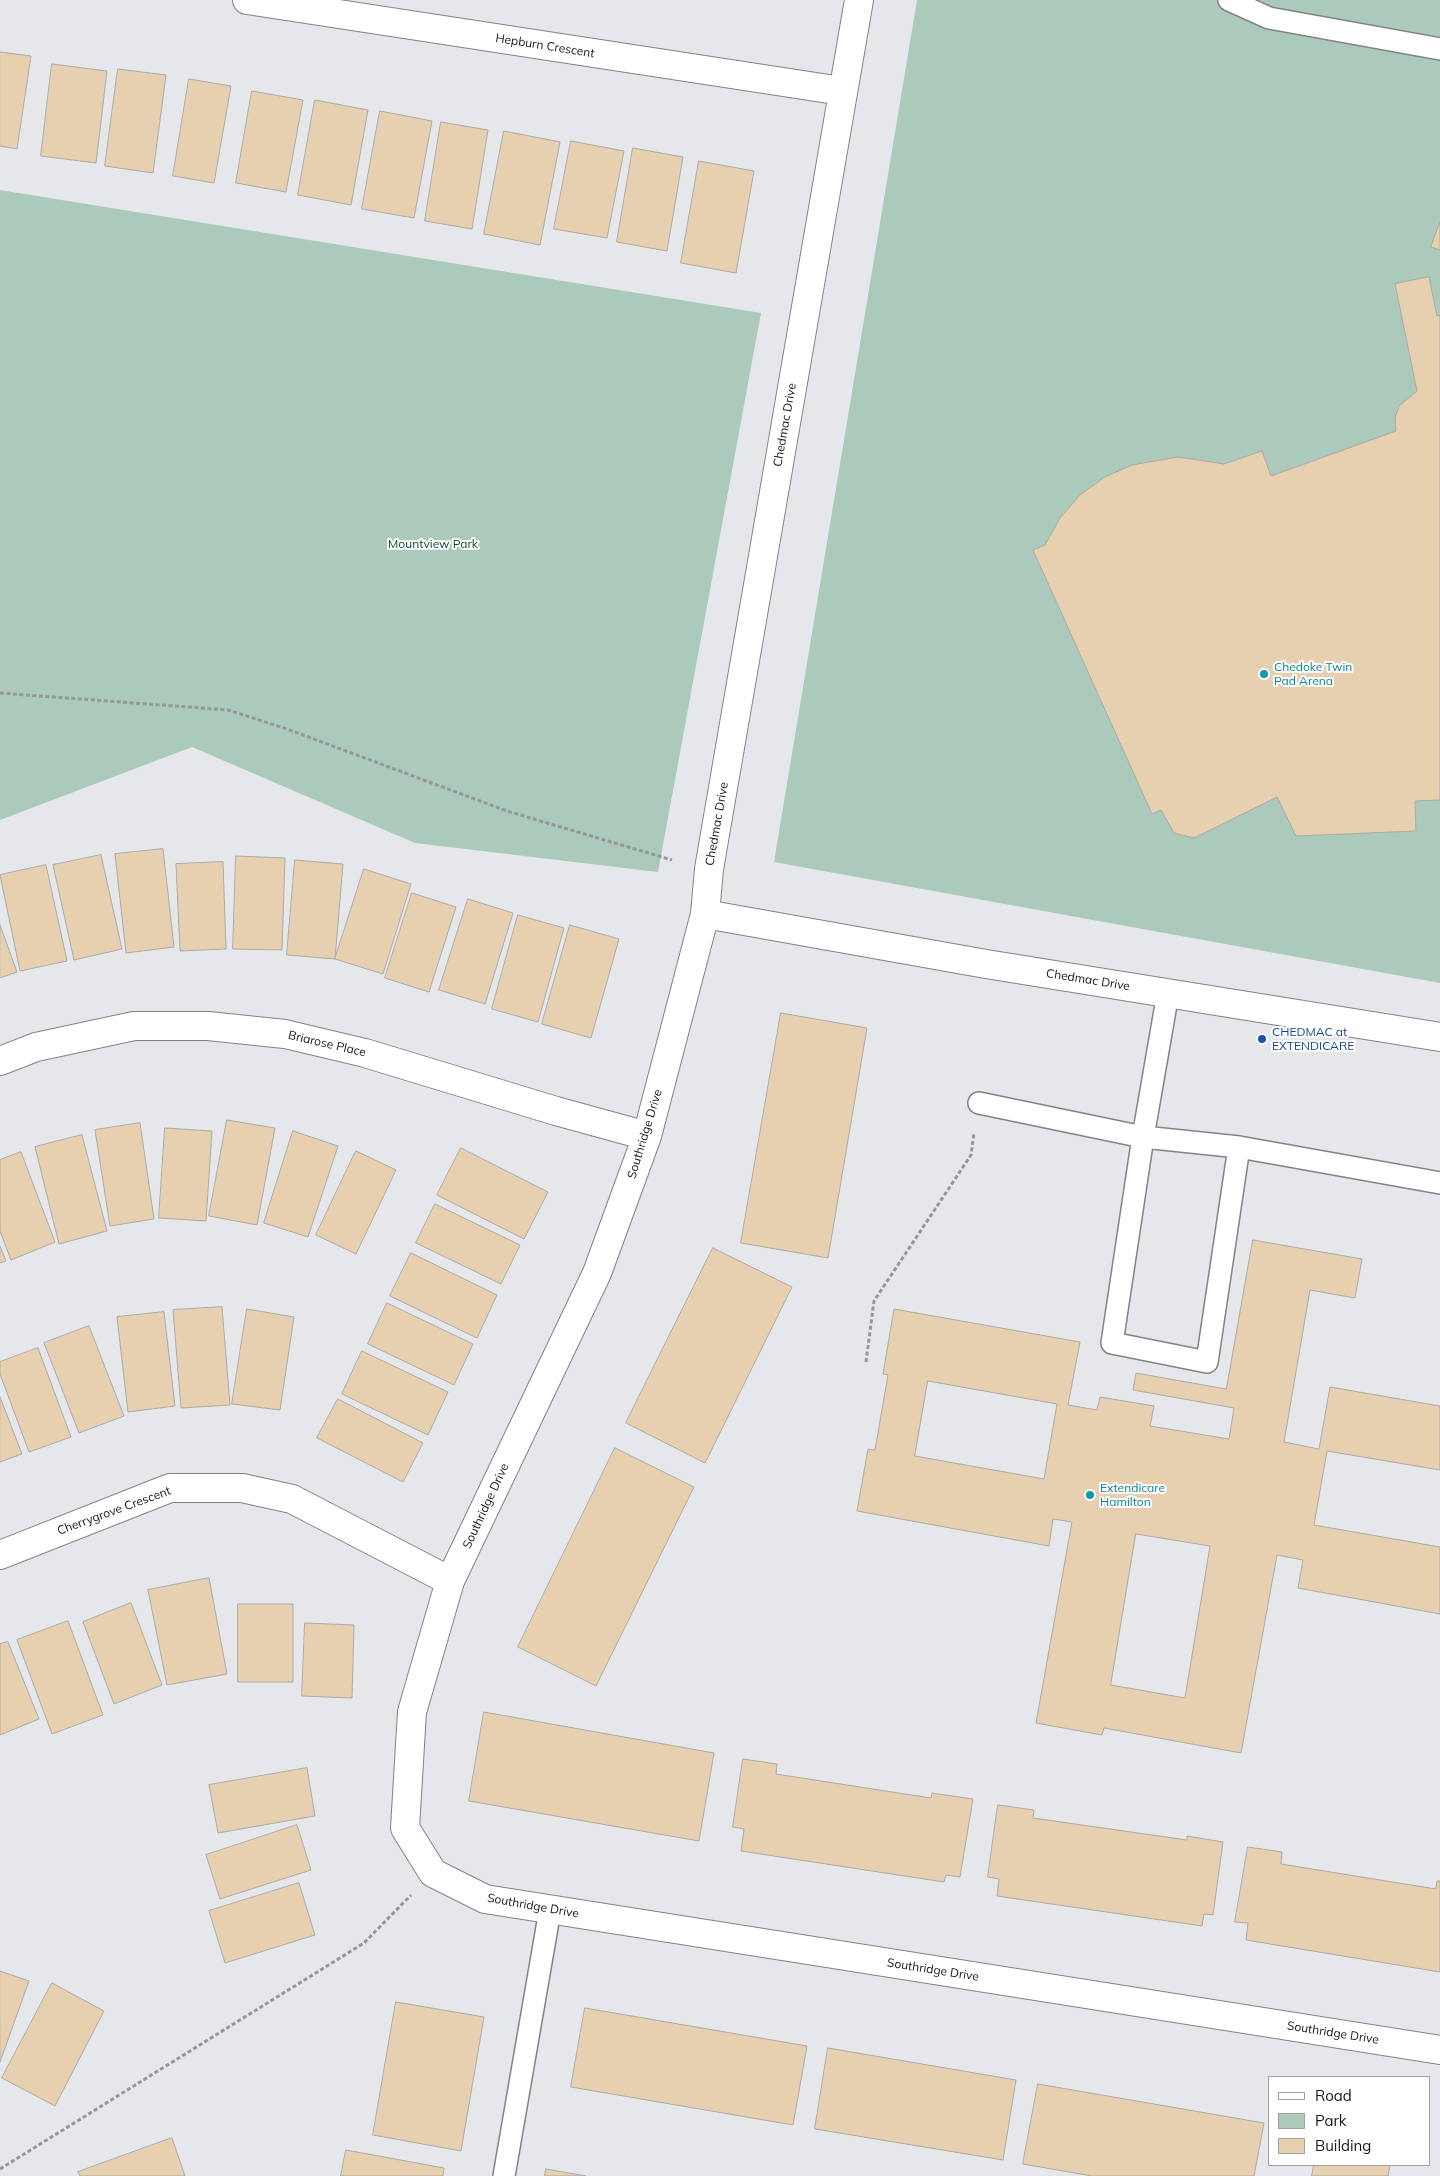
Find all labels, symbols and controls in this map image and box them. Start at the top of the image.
street label: Hepburn Crescent [494,31,596,61]
street label: Chedmac Drive [771,382,799,468]
park label: Mountview Park [388,537,478,551]
place label: Chedoke Twin Pad Arena [1274,660,1352,688]
marker: Chedoke Twin Pad Arena [1258,668,1270,680]
street label: Chedmac Drive [703,781,731,867]
street label: Chedmac Drive [1045,966,1131,994]
place label: CHEDMAC at EXTENDICARE [1272,1025,1354,1053]
street label: Briarose Place [287,1028,367,1060]
marker: CHEDMAC at EXTENDICARE [1256,1033,1268,1045]
street label: Southridge Drive [625,1088,665,1180]
street label: Southridge Drive [460,1461,512,1551]
place label: Extendicare Hamilton [1100,1481,1165,1509]
street label: Cherrygrove Crescent [55,1484,173,1538]
marker: Extendicare Hamilton [1084,1489,1096,1501]
street label: Southridge Drive [486,1891,580,1921]
street label: Southridge Drive [886,1956,980,1984]
street label: Southridge Drive [1286,2019,1380,2047]
legend [1268,2076,1430,2166]
text: Road [1315,2086,1352,2105]
text: Park [1315,2111,1347,2130]
text: Building [1315,2136,1371,2155]

